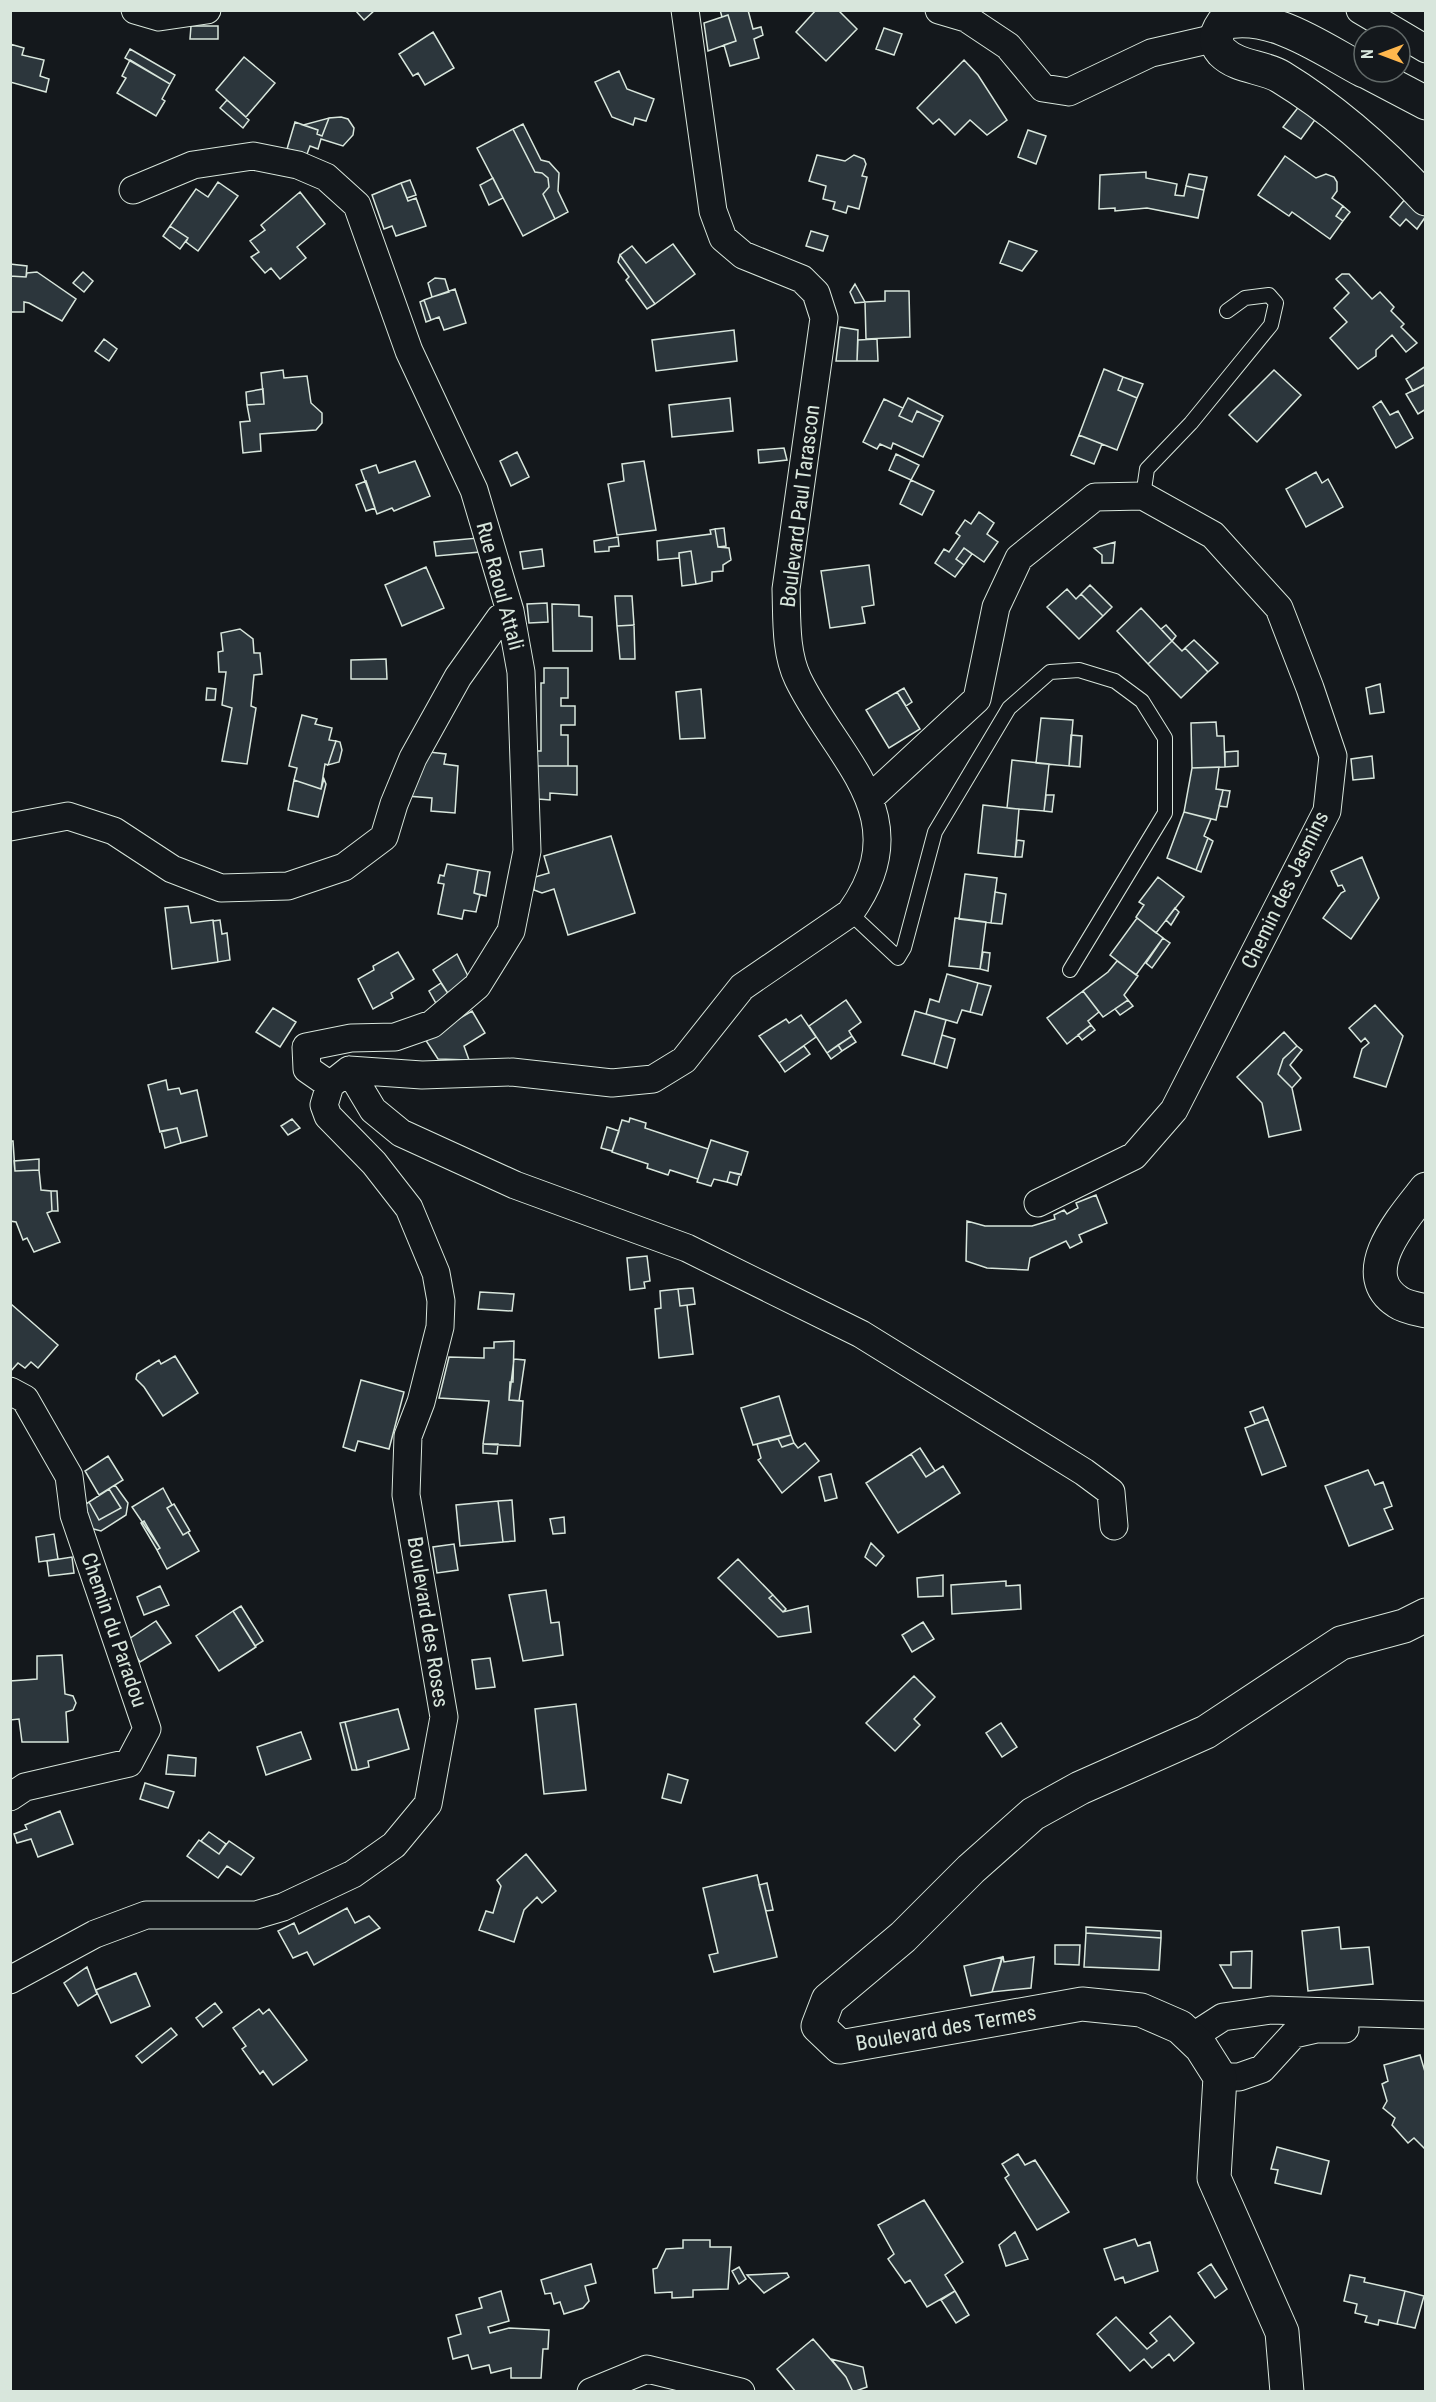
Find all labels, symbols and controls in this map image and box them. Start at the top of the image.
north arrow [1352,24,1412,84]
text: N [1358,49,1377,59]
street label: Boulevard Paul Tarascon [776,403,824,609]
street label: Rue Raoul Attali [471,519,529,653]
street label: Chemin des Jasmins [1236,807,1334,973]
street label: Boulevard des Roses [403,1535,453,1709]
street label: Chemin du Paradou [76,1550,152,1710]
street label: Boulevard des Termes [854,2000,1038,2056]

